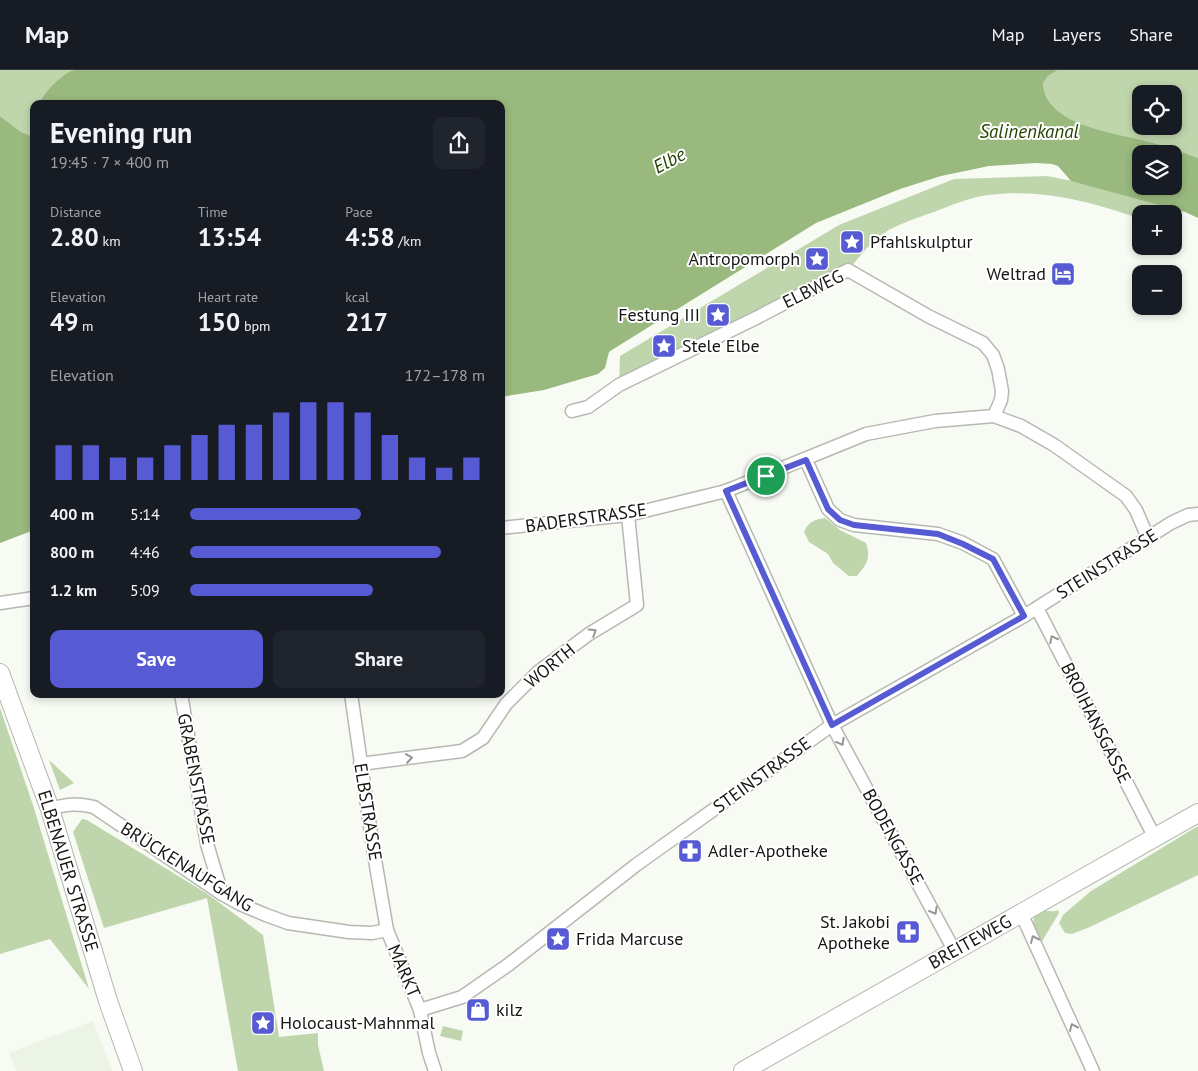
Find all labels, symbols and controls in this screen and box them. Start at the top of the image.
text: Map [25,19,69,50]
text: Map [992,23,1024,46]
text: Layers [1052,23,1101,46]
text: Share [1129,23,1173,46]
map controls [1132,85,1182,315]
button: locate [1132,85,1182,135]
text: Evening run [50,114,192,151]
button: share [433,117,485,169]
water label: Salinenkanal [979,119,1079,143]
water label: Elbe [649,141,690,178]
button: layers [1132,145,1182,195]
text: 19:45 · 7 × 400 m [50,152,169,172]
text: Distance [50,203,101,221]
text: Time [198,203,228,221]
text: Pace [345,203,373,221]
button: + [1132,205,1182,255]
text: 2.80 [50,221,99,253]
text: 13:54 [198,221,261,253]
text: 4:58 [345,221,395,253]
place icon: Pfahlskulptur [839,229,865,255]
place label: Pfahlskulptur [870,230,973,253]
text: km [99,232,121,250]
text: /km [395,232,421,250]
place icon: Antropomorph [804,246,830,272]
place label: Antropomorph [688,247,800,270]
hotel icon: Weltrad [1050,261,1076,287]
place label: Weltrad [987,262,1046,285]
street label: ELBWEG [779,264,847,313]
button: − [1132,265,1182,315]
text: Elevation [50,288,106,306]
text: Heart rate [198,288,258,306]
text: kcal [345,288,369,306]
place icon: Festung III [705,302,731,328]
place label: Festung III [618,303,700,326]
text: 49 [50,306,78,338]
text: 150 [198,306,240,338]
text: 217 [345,306,388,338]
text: m [78,317,93,335]
text: bpm [240,317,270,335]
place icon: Stele Elbe [651,333,677,359]
place label: Stele Elbe [682,334,760,357]
text: Elevation [50,365,114,385]
text: 172–178 m [405,365,485,385]
pin [745,455,787,497]
icon: arrive [752,462,780,490]
street label: BADERSTRASSE [524,498,648,537]
text: 400 m [50,504,94,524]
text: 5:14 [130,504,160,524]
street label: STEINSTRASSE [1052,523,1162,604]
text: 800 m [50,542,94,562]
text: 4:46 [130,542,160,562]
text: 1.2 km [50,580,97,600]
text: 5:09 [130,580,160,600]
one-way arrow [587,629,596,639]
button: Save [50,630,263,688]
button: Share [273,630,485,688]
one-way arrow [1049,636,1059,645]
street label: WORTH [520,638,580,693]
street label: BROIHANSGASSE [1056,658,1137,787]
street label: GRABENSTRASSE [172,711,220,846]
street label: STEINSTRASSE [708,731,815,818]
one-way arrow [835,737,845,746]
one-way arrow [405,753,413,764]
street label: ELBSTRASSE [349,761,388,862]
street label: BODENGASSE [858,785,929,889]
street label: ELBENAUER STRASSE [33,787,104,954]
street label: BRÜCKENAUFGANG [117,816,258,917]
pharmacy icon: Adler-Apotheke [677,838,703,864]
place label: Adler-Apotheke [708,839,828,862]
one-way arrow [927,906,937,915]
street label: BREITEWEG [924,909,1015,974]
place label: St. Jakobi Apotheke [817,910,890,954]
pharmacy icon: St. Jakobi Apotheke [895,919,921,945]
place icon: Frida Marcuse [545,926,571,952]
place label: Frida Marcuse [576,927,684,950]
one-way arrow [1029,935,1040,944]
street label: MARKT [383,941,426,1001]
shop icon: kilz [465,997,491,1023]
place label: kilz [496,998,523,1021]
place icon: Holocaust-Mahnmal [250,1010,276,1036]
place label: Holocaust-Mahnmal [280,1011,435,1034]
one-way arrow [1069,1023,1079,1032]

